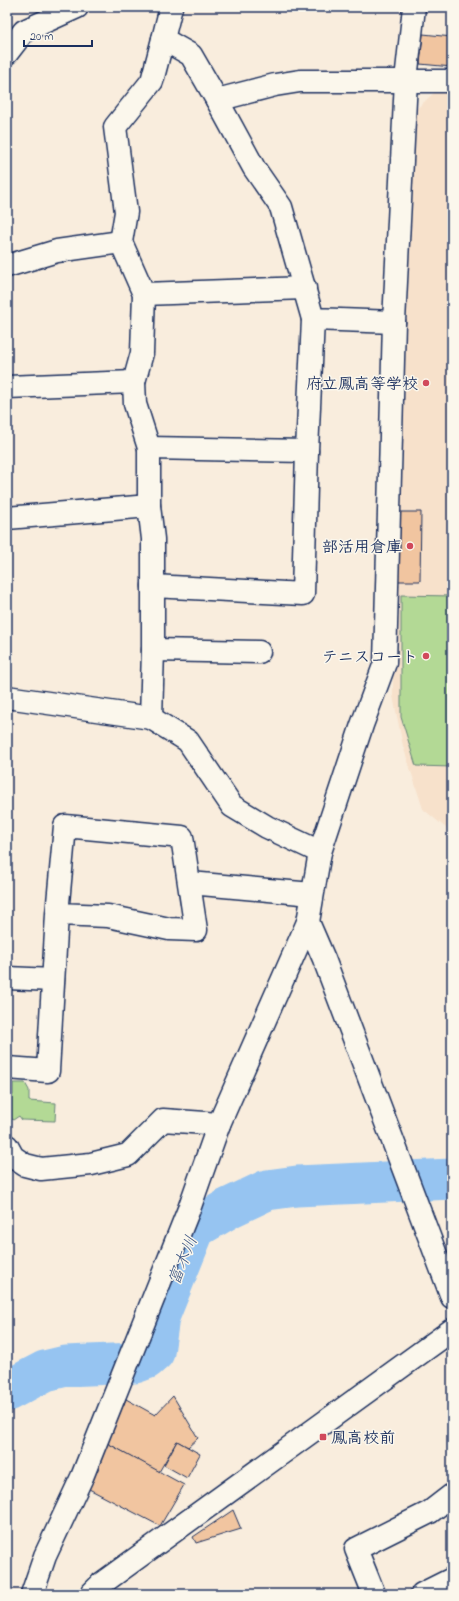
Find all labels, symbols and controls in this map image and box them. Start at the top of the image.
scale bar [24,22,92,48]
text: 20 m [30,28,53,46]
place label: 府立鳳高等学校 [306,373,418,397]
marker: 府立鳳高等学校 [421,378,431,388]
place label: 部活用倉庫 [322,536,402,560]
marker: 部活用倉庫 [405,541,415,551]
place label: テニスコート [322,646,418,670]
marker: テニスコート [421,651,431,661]
water label: 富木川 [162,1232,205,1289]
place label: 鳳高校前 [331,1427,395,1451]
marker: 鳳高校前 [318,1432,328,1442]

